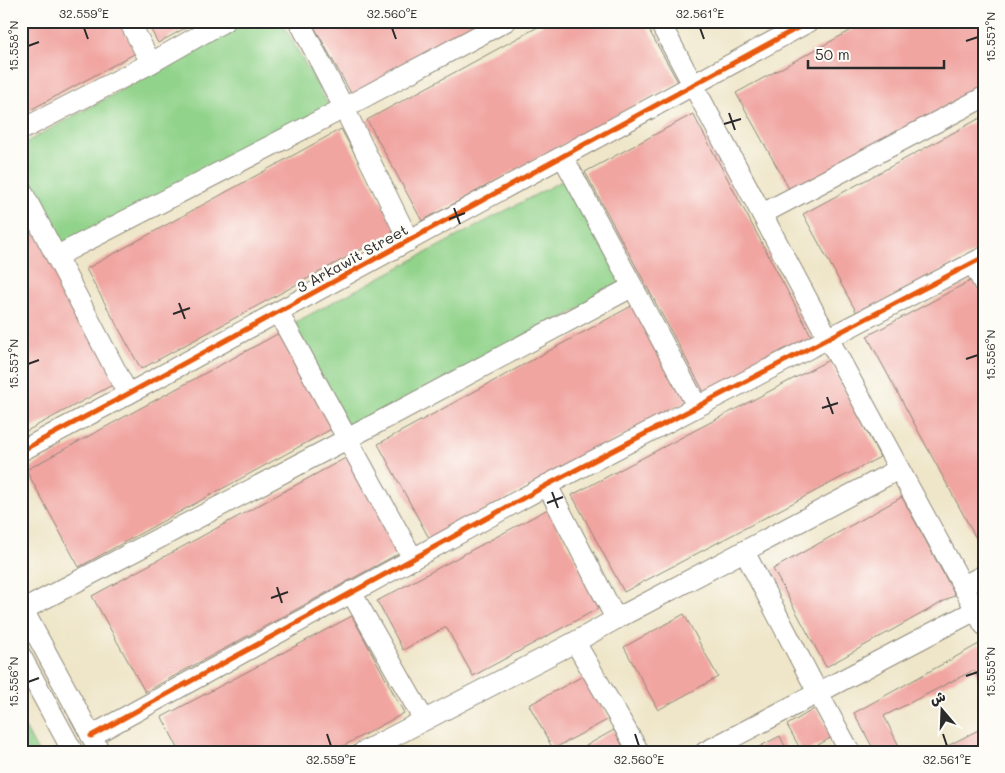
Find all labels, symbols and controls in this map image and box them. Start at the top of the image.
text: 32.559°E [59,5,109,21]
text: 32.560°E [367,5,417,21]
text: 32.561°E [676,5,724,21]
text: 15.557°N [982,12,998,62]
text: 15.558°N [5,21,21,71]
scale bar [808,38,944,70]
text: 50 m [815,44,850,64]
street label: 3 Arkawit Street [293,219,411,297]
text: 15.556°N [982,330,998,380]
text: 15.557°N [5,339,21,389]
text: 15.555°N [982,647,998,697]
text: 15.556°N [5,657,21,707]
north arrow [918,686,968,736]
text: ش [927,686,948,709]
text: 32.559°E [306,751,356,767]
text: 32.560°E [614,751,664,767]
text: 32.561°E [923,751,971,767]

